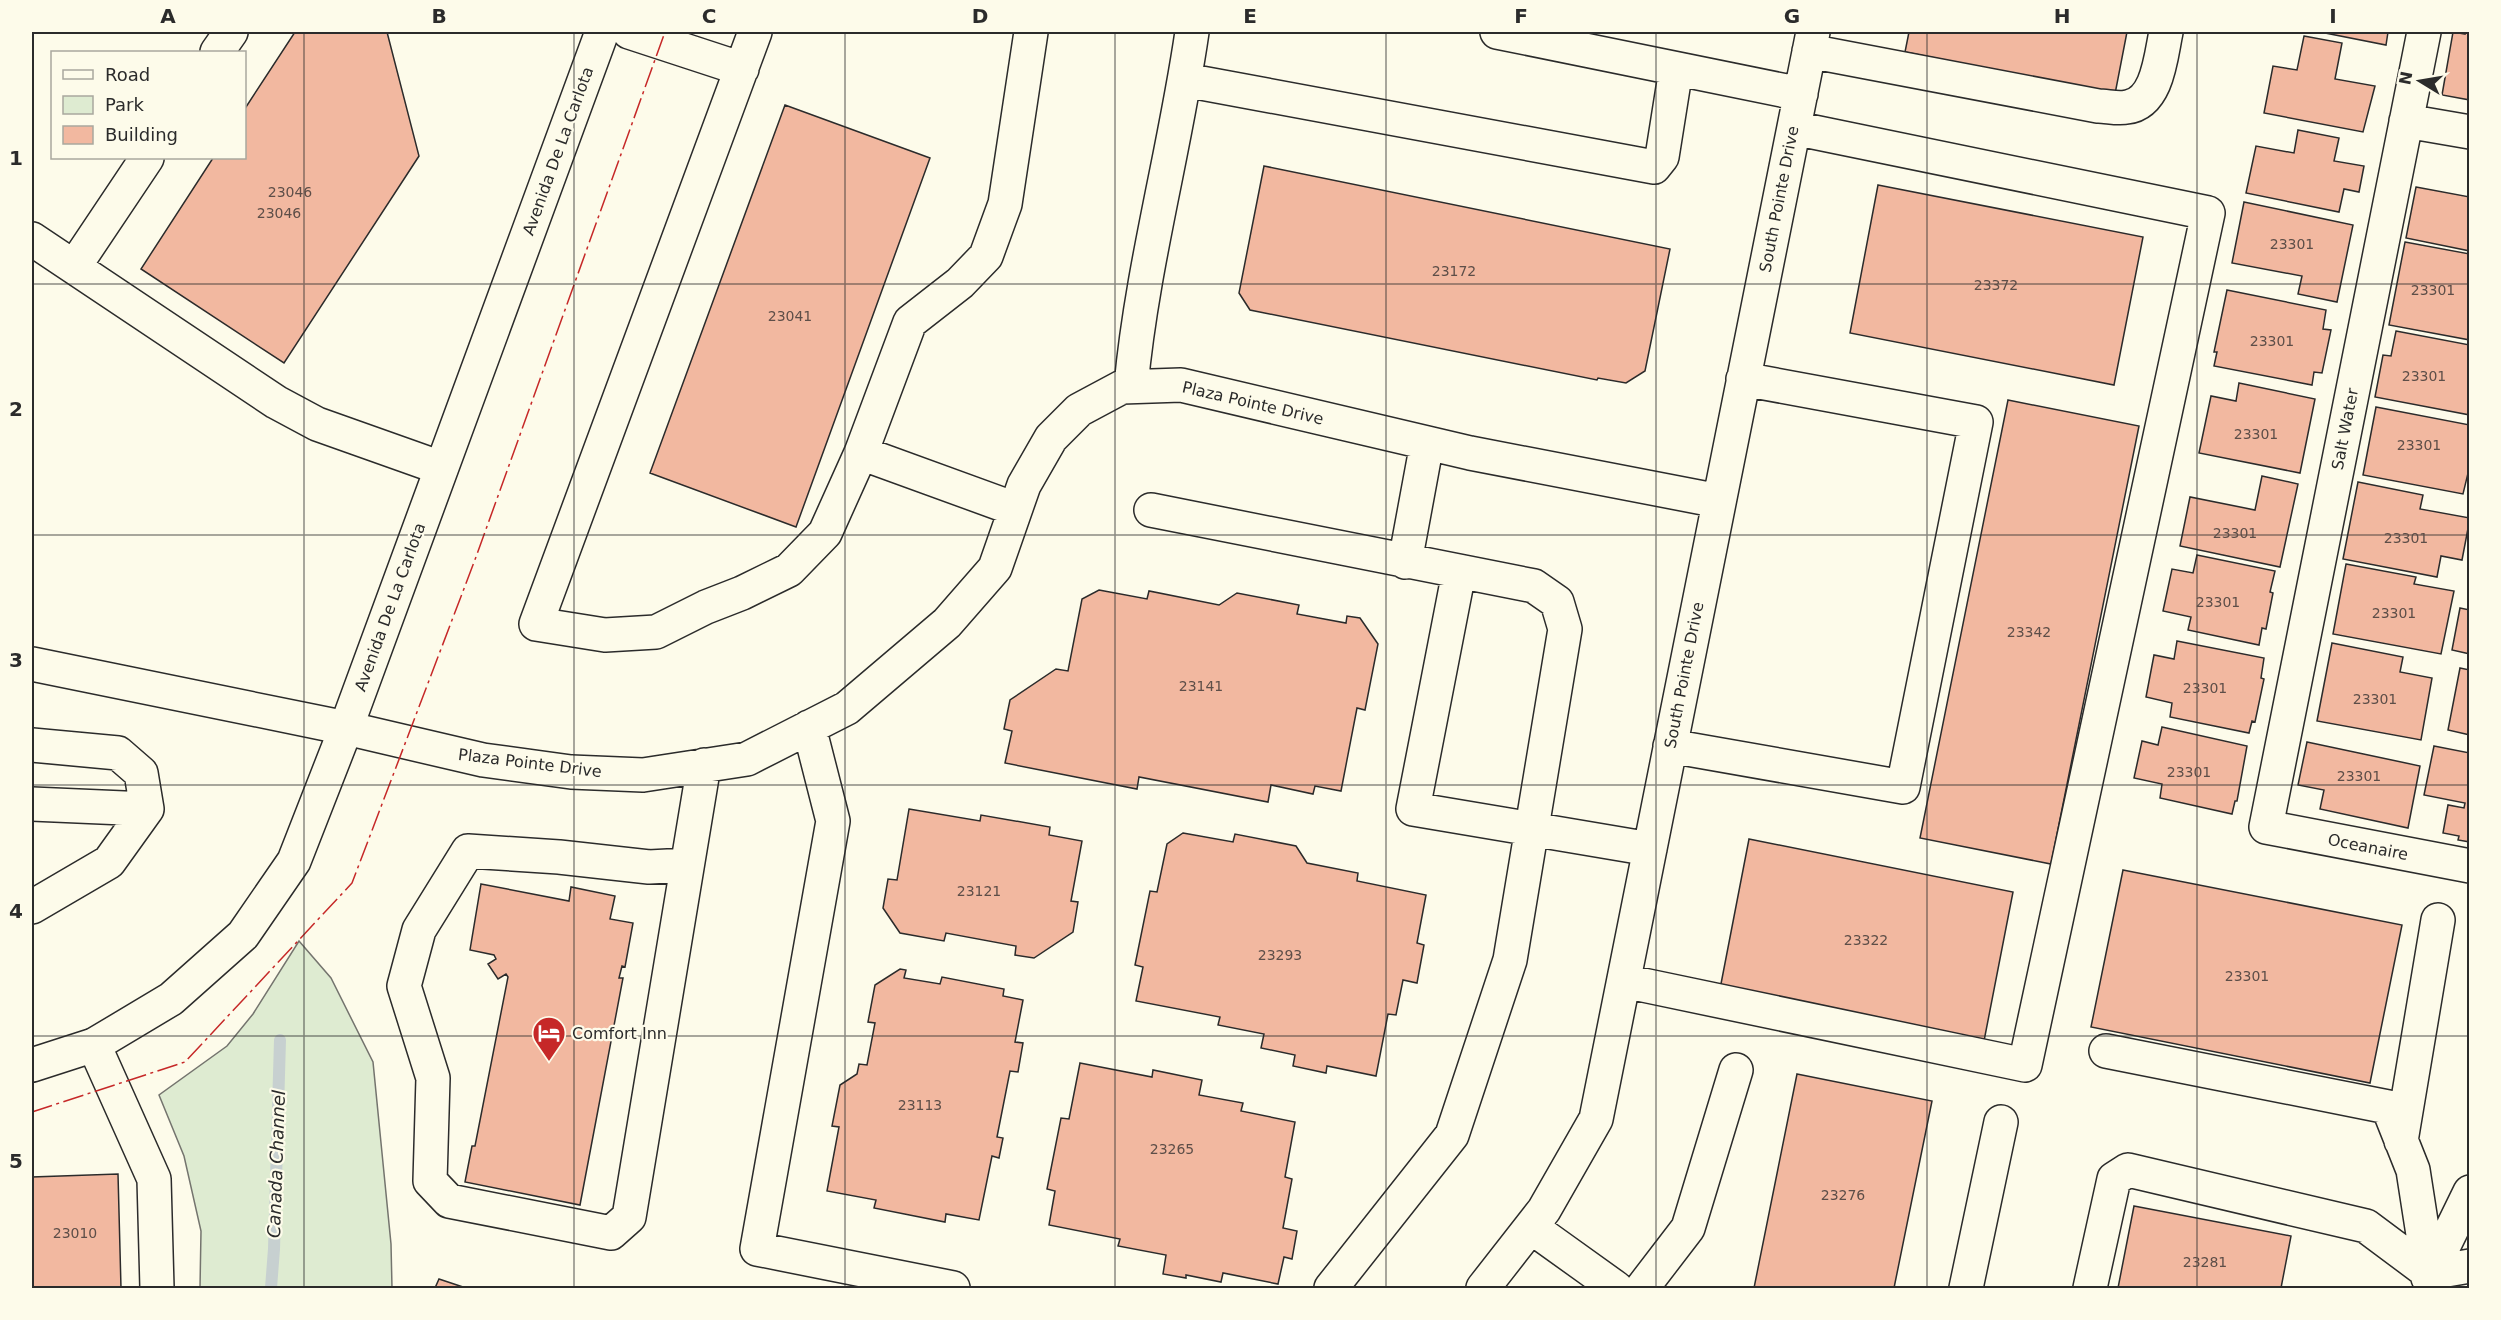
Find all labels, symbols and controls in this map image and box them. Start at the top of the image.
text: A [160,4,176,28]
text: B [431,4,447,28]
text: C [702,4,716,28]
text: D [972,4,988,28]
text: E [1243,4,1257,28]
text: F [1514,4,1528,28]
text: G [1784,4,1800,28]
text: H [2054,4,2070,28]
text: I [2329,4,2337,28]
legend [51,51,246,159]
north arrow [2390,51,2450,111]
text: Road [105,64,150,85]
street label: Avenida De La Carlota [519,64,597,238]
text: N [2395,70,2416,87]
text: Park [105,94,144,115]
text: Building [105,124,178,145]
street label: South Pointe Drive [1755,124,1803,274]
text: 1 [9,146,23,170]
house number: 23046 [268,184,312,200]
house number: 23046 [257,205,301,221]
house number: 23301 [2270,236,2314,252]
house number: 23172 [1432,263,1476,279]
house number: 23372 [1974,277,2018,293]
house number: 23301 [2411,282,2455,298]
house number: 23041 [768,308,812,324]
house number: 23301 [2250,333,2294,349]
house number: 23301 [2402,368,2446,384]
street label: Plaza Pointe Drive [1180,377,1326,429]
street label: Salt Water [2328,386,2362,472]
text: 2 [9,397,23,421]
house number: 23301 [2234,426,2278,442]
house number: 23301 [2397,437,2441,453]
street label: Avenida De La Carlota [351,520,429,694]
house number: 23301 [2213,525,2257,541]
house number: 23301 [2384,530,2428,546]
house number: 23301 [2196,594,2240,610]
street label: South Pointe Drive [1660,600,1708,750]
house number: 23301 [2372,605,2416,621]
house number: 23342 [2007,624,2051,640]
text: 3 [9,648,23,672]
house number: 23141 [1179,678,1223,694]
house number: 23301 [2183,680,2227,696]
house number: 23301 [2353,691,2397,707]
street label: Plaza Pointe Drive [457,745,603,781]
house number: 23301 [2167,764,2211,780]
house number: 23301 [2337,768,2381,784]
street label: Oceanaire [2326,830,2410,864]
house number: 23121 [957,883,1001,899]
text: 4 [9,899,23,923]
house number: 23322 [1844,932,1888,948]
house number: 23293 [1258,947,1302,963]
house number: 23301 [2225,968,2269,984]
hotel icon: Comfort Inn [531,1015,567,1062]
place label: Comfort Inn [572,1024,667,1043]
water label: Canada Channel [263,1090,289,1238]
house number: 23113 [898,1097,942,1113]
house number: 23265 [1150,1141,1194,1157]
text: 5 [9,1149,23,1173]
house number: 23276 [1821,1187,1865,1203]
house number: 23010 [53,1225,97,1241]
house number: 23281 [2183,1254,2227,1270]

